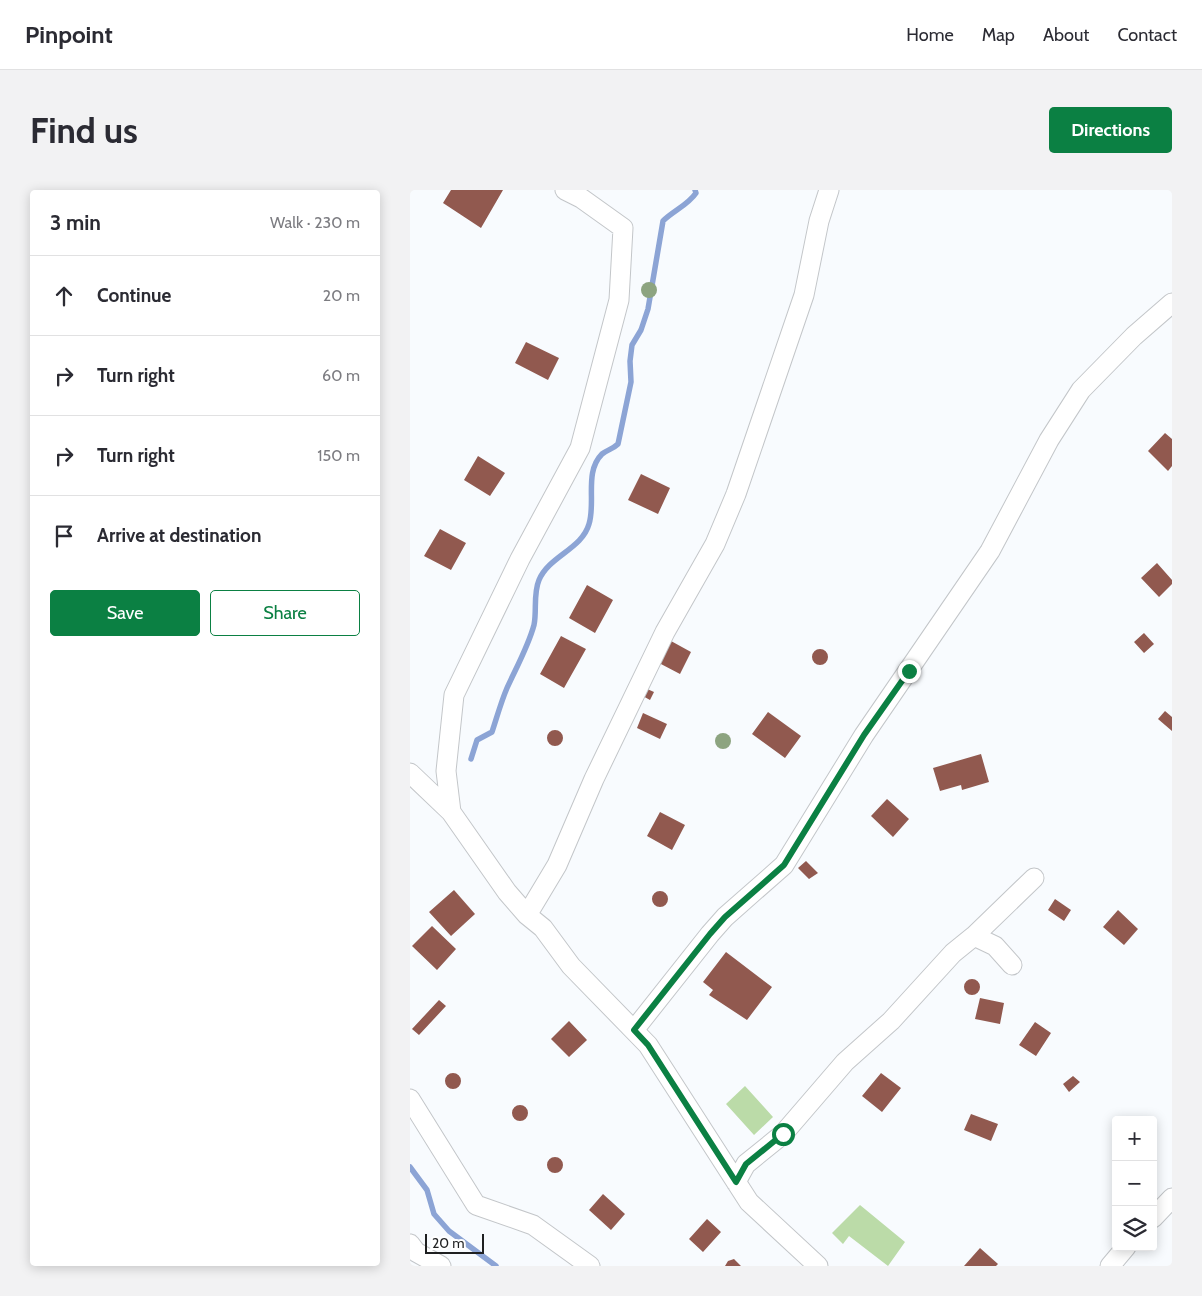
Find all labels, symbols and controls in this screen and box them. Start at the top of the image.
text: Pinpoint [25,20,113,49]
text: Home [906,24,954,46]
text: Map [982,24,1015,46]
text: About [1043,24,1089,46]
text: Contact [1117,24,1177,46]
button: Directions [1049,107,1172,153]
text: Find us [30,109,138,152]
text: 3 min [50,210,101,235]
text: Walk · 230 m [270,213,360,232]
icon: ahead [50,282,78,310]
text: Continue [97,284,171,307]
text: 20 m [323,286,360,305]
icon: right [50,362,78,390]
text: Turn right [97,364,175,387]
text: 60 m [322,366,360,385]
icon: right [50,442,78,470]
text: Turn right [97,444,175,467]
text: 150 m [317,446,360,465]
icon: arrive [50,522,78,550]
text: Arrive at destination [97,524,261,547]
button: Save [50,590,200,636]
button: Share [210,590,360,636]
route end [898,660,921,683]
map controls [1112,1116,1157,1251]
button: + [1112,1116,1157,1161]
route start [772,1123,795,1146]
button: − [1112,1161,1157,1206]
button: layers [1112,1206,1157,1251]
scale bar [425,1231,484,1254]
text: 20 m [432,1234,465,1252]

